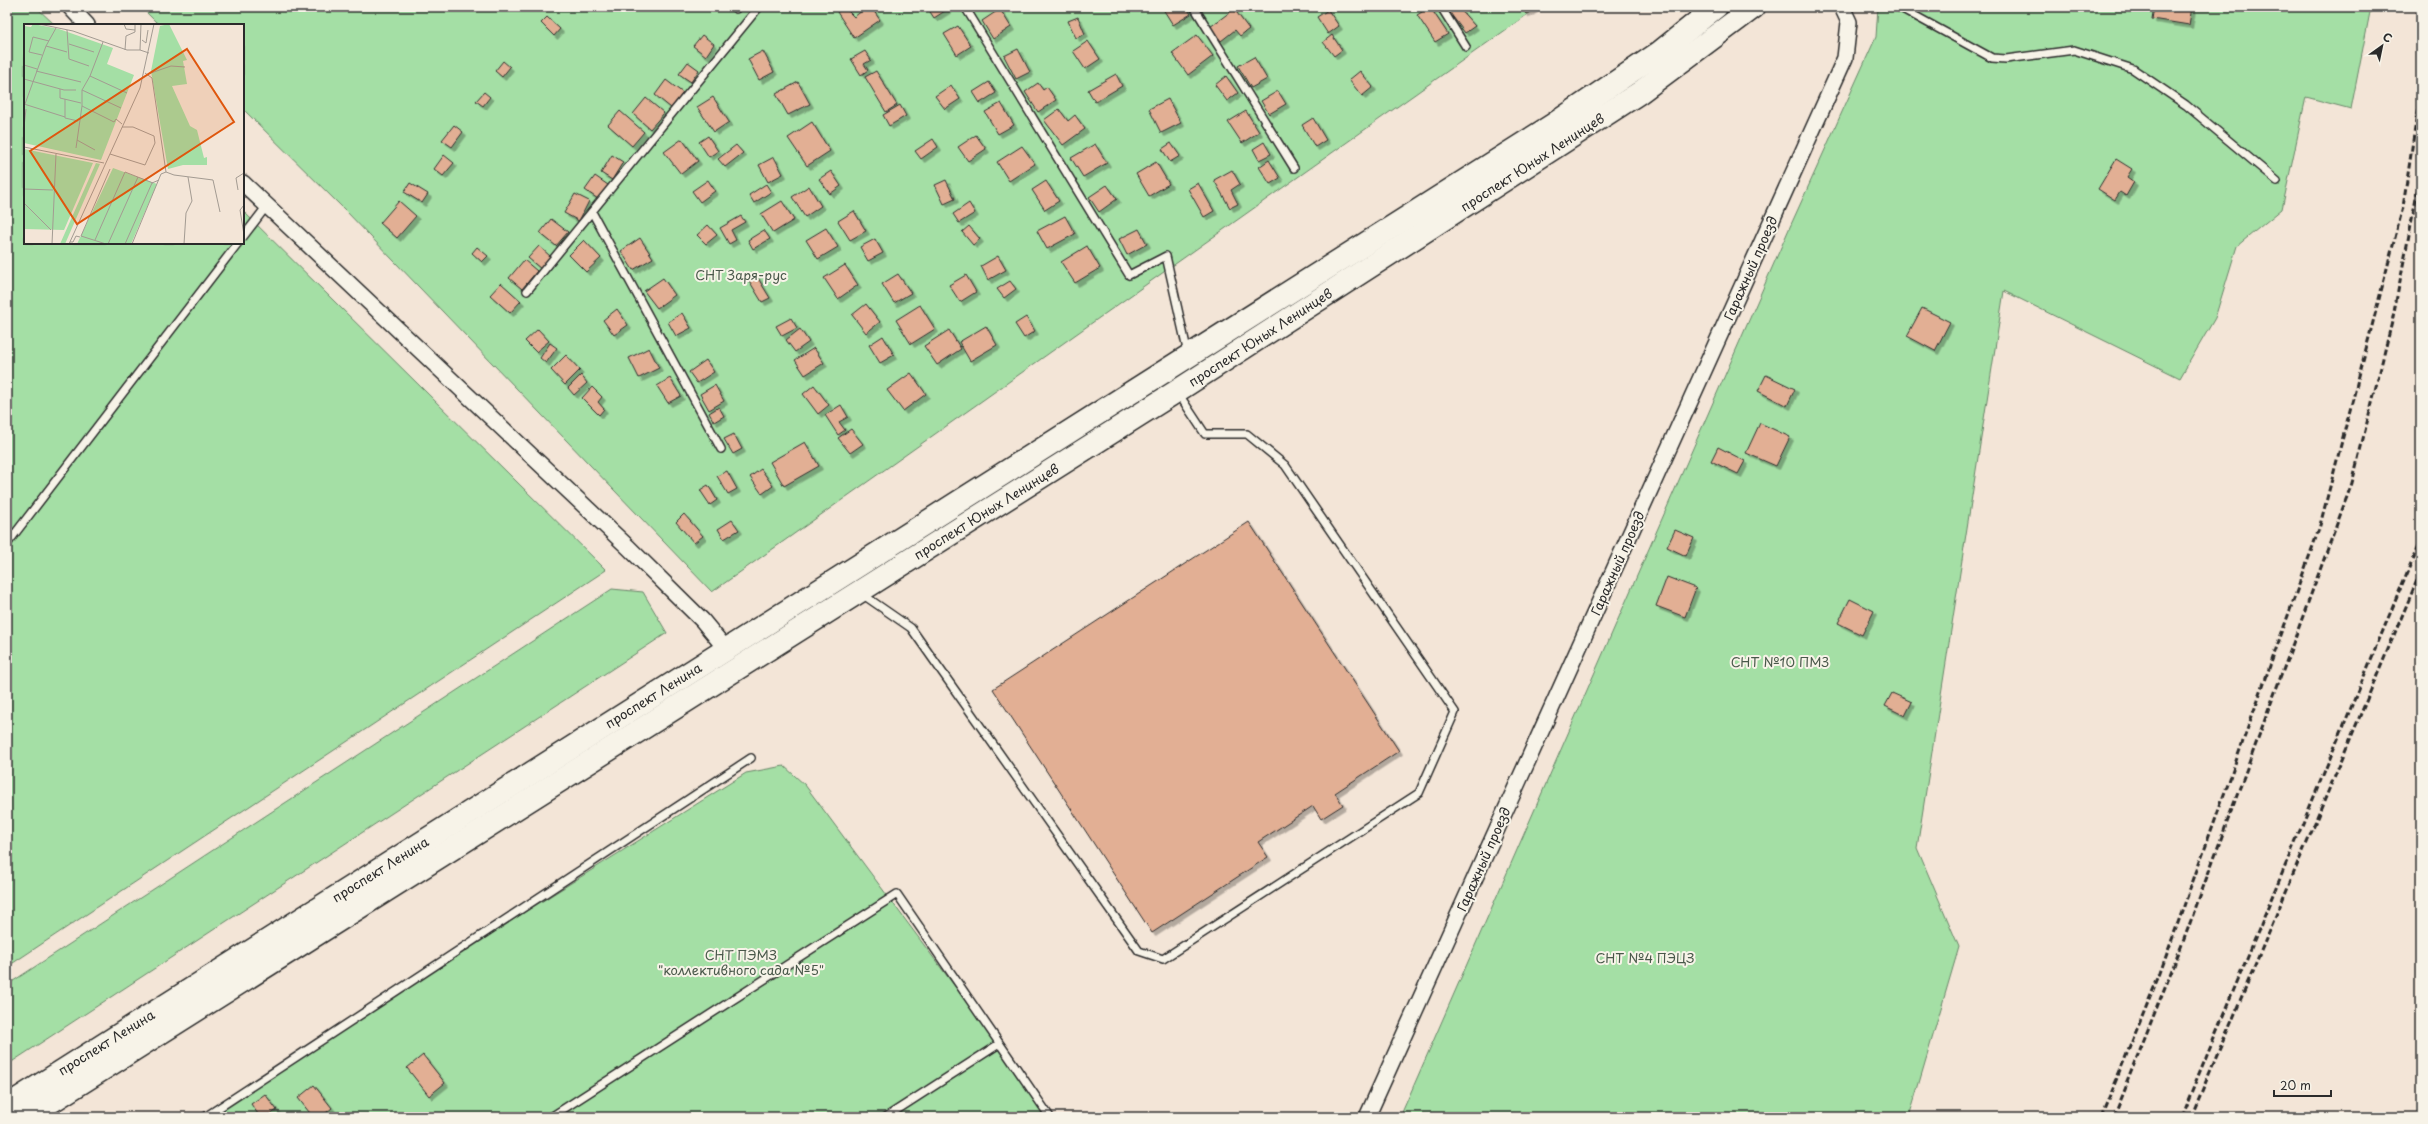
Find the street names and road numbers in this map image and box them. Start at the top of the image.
street label: проспект Юных Ленинцев [1456,108,1608,216]
street label: Гаражный проезд [1718,213,1782,323]
street label: проспект Юных Ленинцев [1184,283,1336,391]
street label: проспект Юных Ленинцев [910,458,1062,564]
street label: Гаражный проезд [1585,508,1649,618]
street label: проспект Ленина [601,657,706,732]
street label: Гаражный проезд [1451,804,1515,914]
street label: проспект Ленина [328,831,433,906]
street label: проспект Ленина [54,1004,159,1079]

